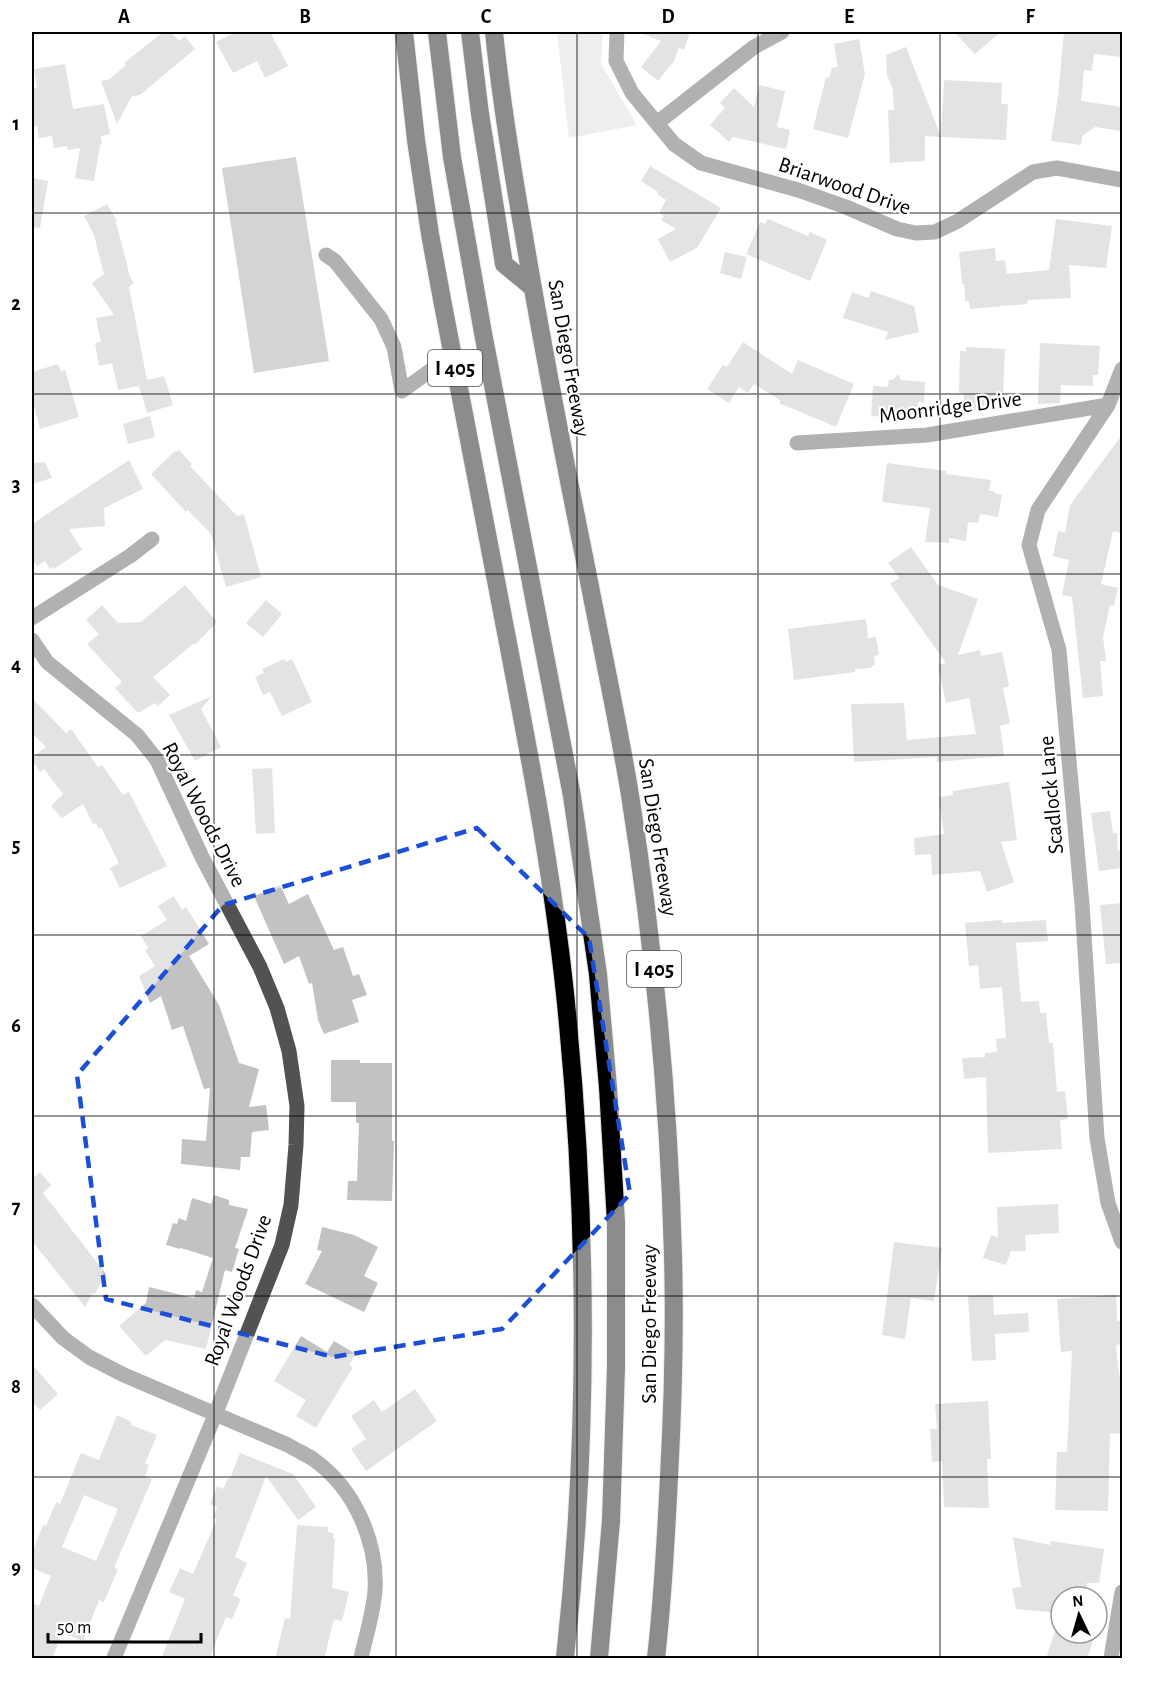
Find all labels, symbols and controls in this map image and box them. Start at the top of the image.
text: A [118,7,130,27]
text: B [299,7,311,27]
text: C [481,7,492,27]
text: D [661,7,675,27]
text: E [844,7,854,27]
text: F [1025,7,1035,27]
text: 1 [12,114,20,134]
street label: Briarwood Drive [776,153,914,219]
street label: San Diego Freeway [544,278,594,439]
text: 2 [11,294,21,314]
road number: I 405 [428,350,482,386]
street label: Moonridge Drive [878,387,1023,427]
text: 3 [12,475,20,495]
text: 4 [11,655,21,675]
street label: Scadlock Lane [1035,735,1067,855]
street label: Royal Woods Drive [158,738,250,890]
street label: San Diego Freeway [635,757,681,918]
text: 5 [12,836,20,856]
road number: I 405 [627,951,681,987]
text: 6 [11,1016,21,1036]
text: 7 [12,1197,21,1217]
street label: Royal Woods Drive [200,1212,276,1369]
street label: San Diego Freeway [638,1244,660,1404]
text: 8 [11,1377,21,1397]
text: 9 [11,1558,21,1578]
north arrow [1049,1585,1109,1645]
text: N [1072,1593,1084,1610]
scale bar [48,1606,201,1644]
text: 50 m [57,1619,91,1637]

